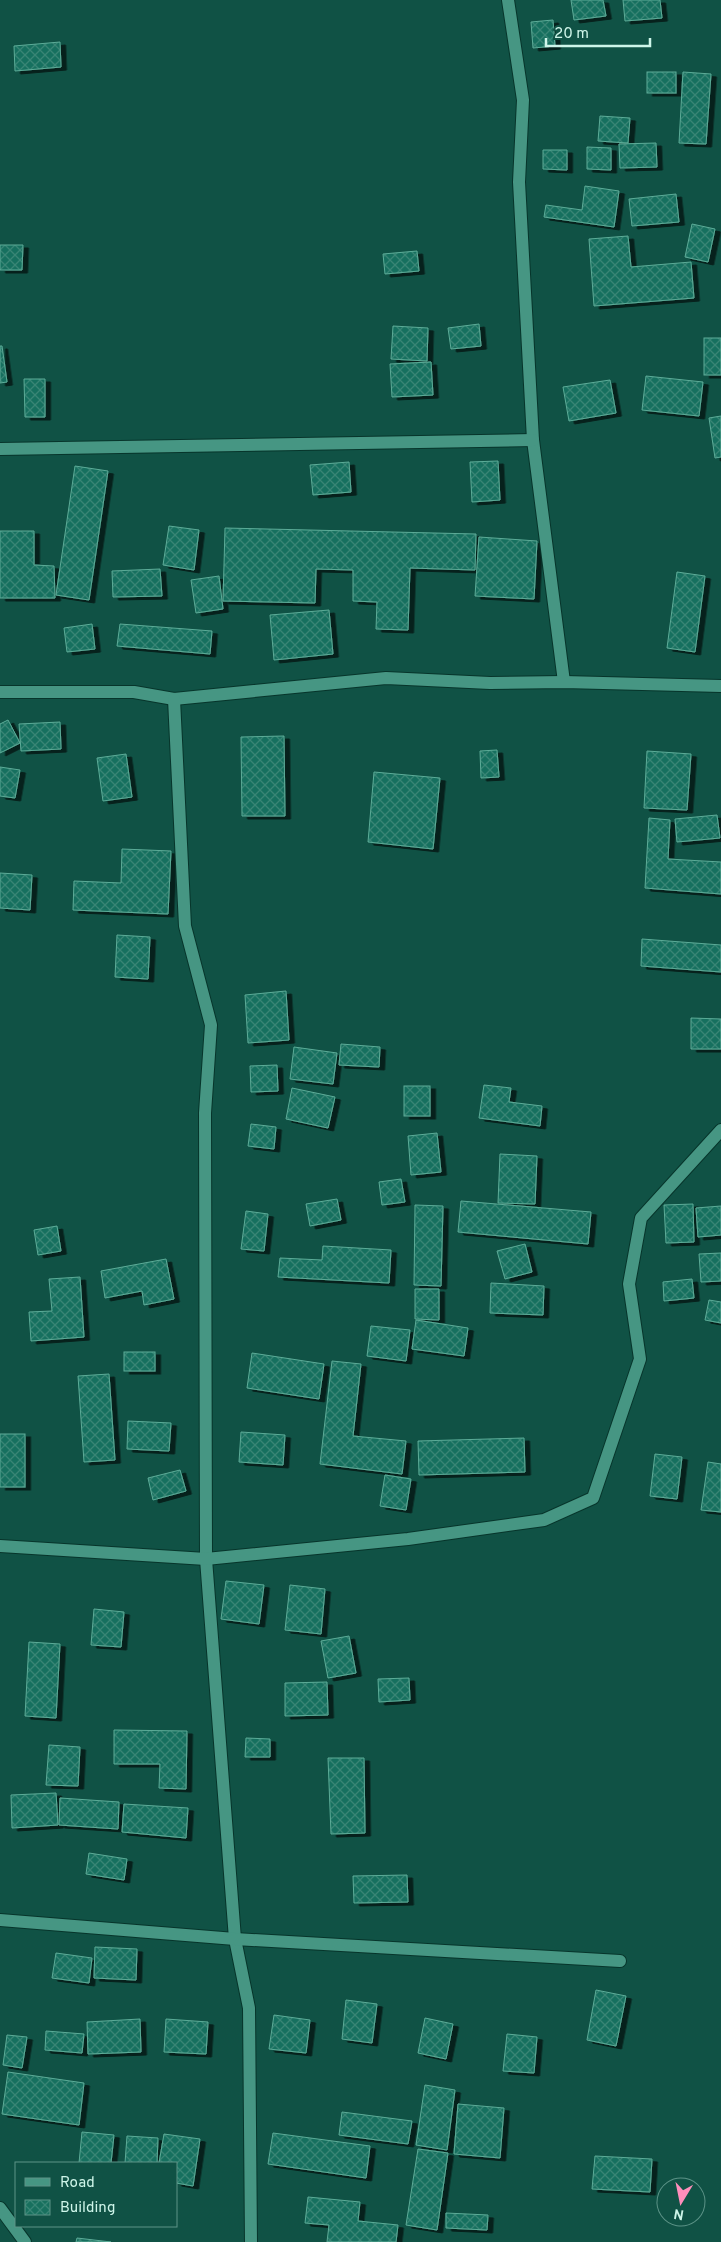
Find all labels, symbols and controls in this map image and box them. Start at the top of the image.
scale bar [546,15,650,47]
text: 20 m [554,25,589,44]
legend [15,2162,178,2227]
text: Road [60,2174,95,2193]
north arrow [656,2177,706,2227]
text: Building [60,2199,115,2218]
text: N [673,2204,685,2223]

